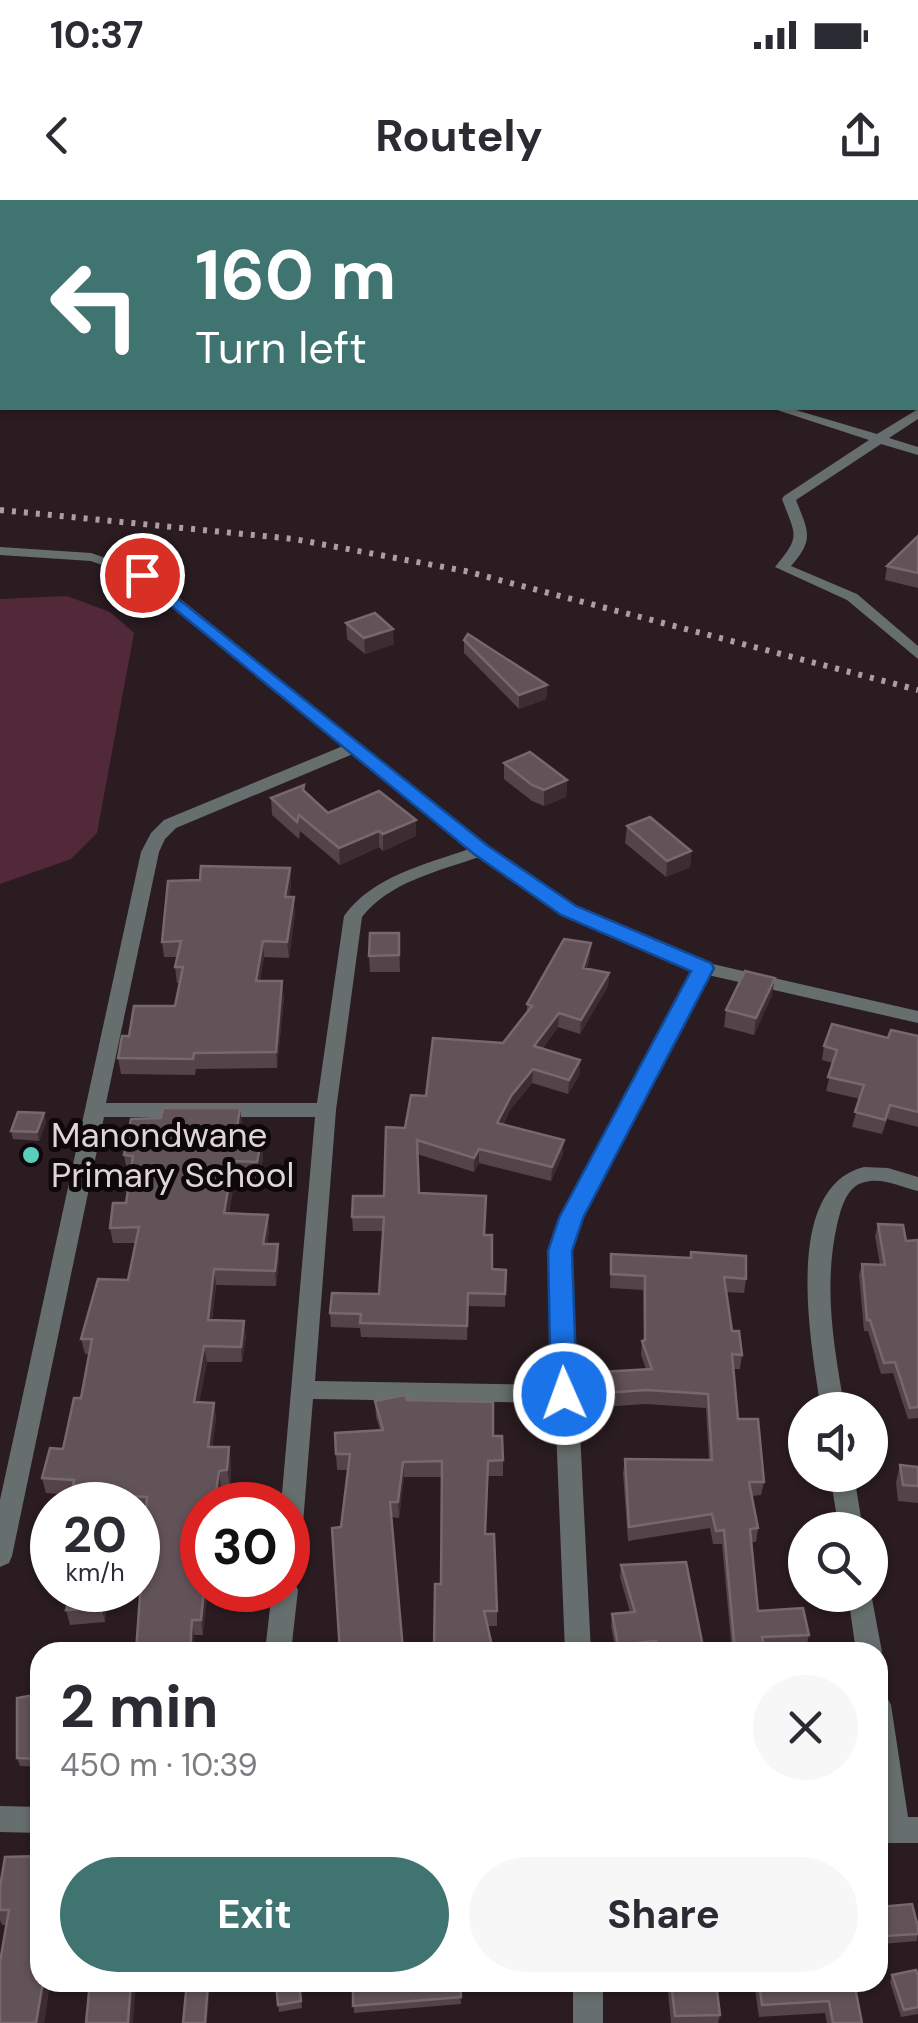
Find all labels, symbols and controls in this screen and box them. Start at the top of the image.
text: 10:37 [50,10,143,60]
text: Routely [375,106,543,165]
icon: back [30,108,85,163]
icon: share [833,108,888,163]
text: 160 m [195,230,396,321]
icon: left [30,240,160,370]
text: Turn left [195,318,367,377]
pin [100,533,185,618]
icon: arrive [115,548,170,603]
place label: Manondwane Primary School [51,1112,294,1198]
marker: Manondwane Primary School [20,1144,42,1166]
position arrow [512,1342,616,1446]
map controls [788,1392,888,1612]
button: sound [788,1392,888,1492]
speed limit sign: 30 [180,1482,310,1612]
text: 20 [63,1502,127,1568]
button: search [788,1512,888,1612]
text: km/h [65,1556,125,1589]
text: 2 min [60,1667,219,1746]
button: close [753,1675,858,1780]
text: 450 m · 10:39 [60,1744,258,1786]
button: Exit [60,1857,449,1972]
button: Share [469,1857,858,1972]

